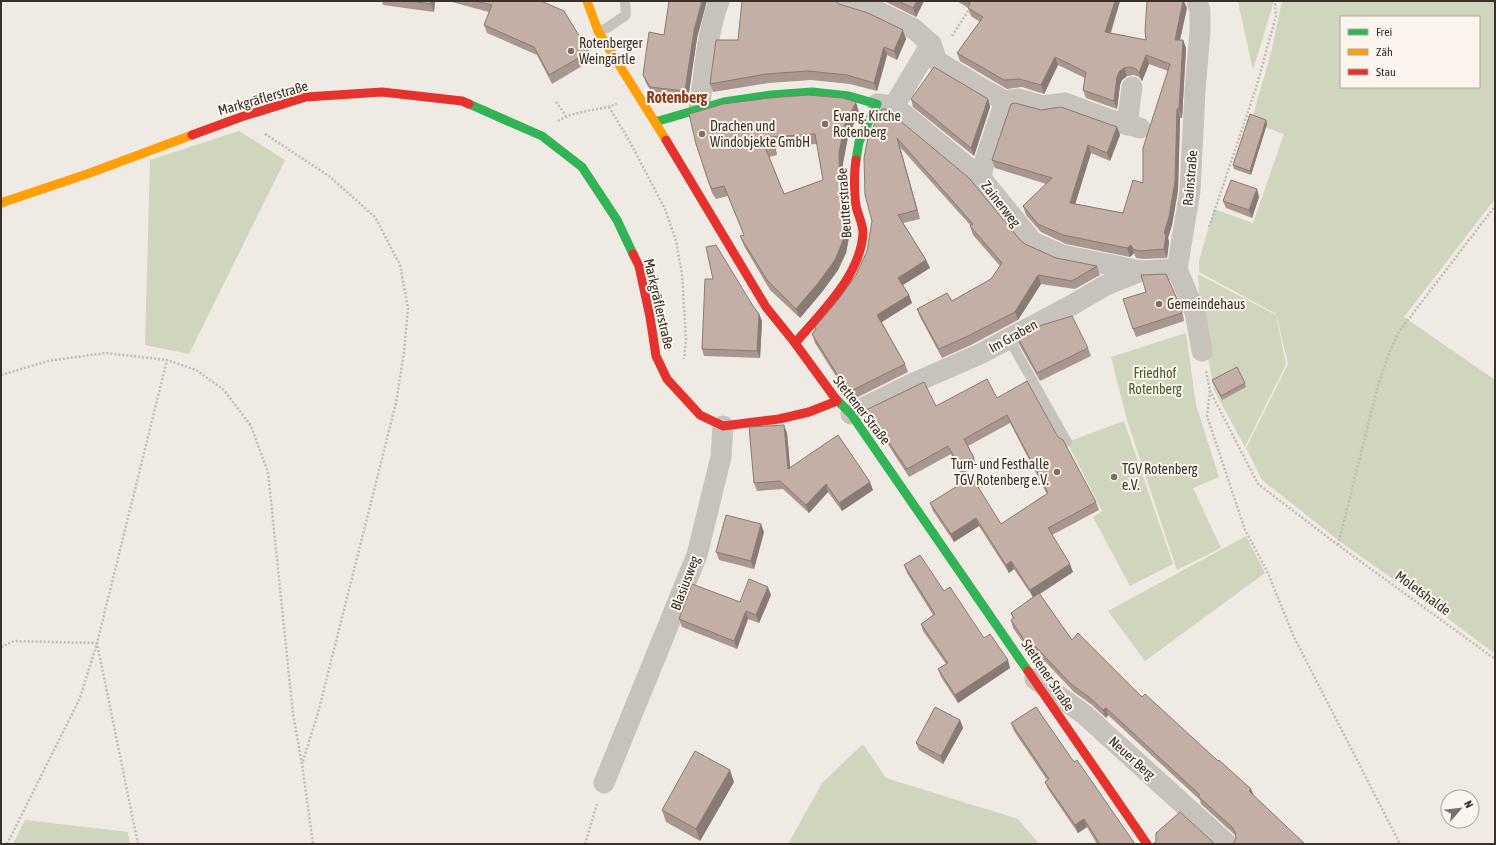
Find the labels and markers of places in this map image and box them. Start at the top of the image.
place label: Rotenberger Weingärtle [579,35,643,67]
marker: Rotenberger Weingärtle [566,46,576,56]
place label: Evang. Kirche Rotenberg [833,108,901,140]
place label: Drachen und Windobjekte GmbH [710,118,810,150]
marker: Evang. Kirche Rotenberg [820,119,830,129]
marker: Drachen und Windobjekte GmbH [697,129,707,139]
place label: Gemeindehaus [1167,296,1245,312]
marker: Gemeindehaus [1154,299,1164,309]
place label: Turn- und Festhalle TGV Rotenberg e.V. [951,456,1049,488]
place label: TGV Rotenberg e.V. [1122,461,1197,493]
marker: Turn- und Festhalle TGV Rotenberg e.V. [1052,467,1062,477]
marker: TGV Rotenberg e.V. [1109,472,1119,482]

